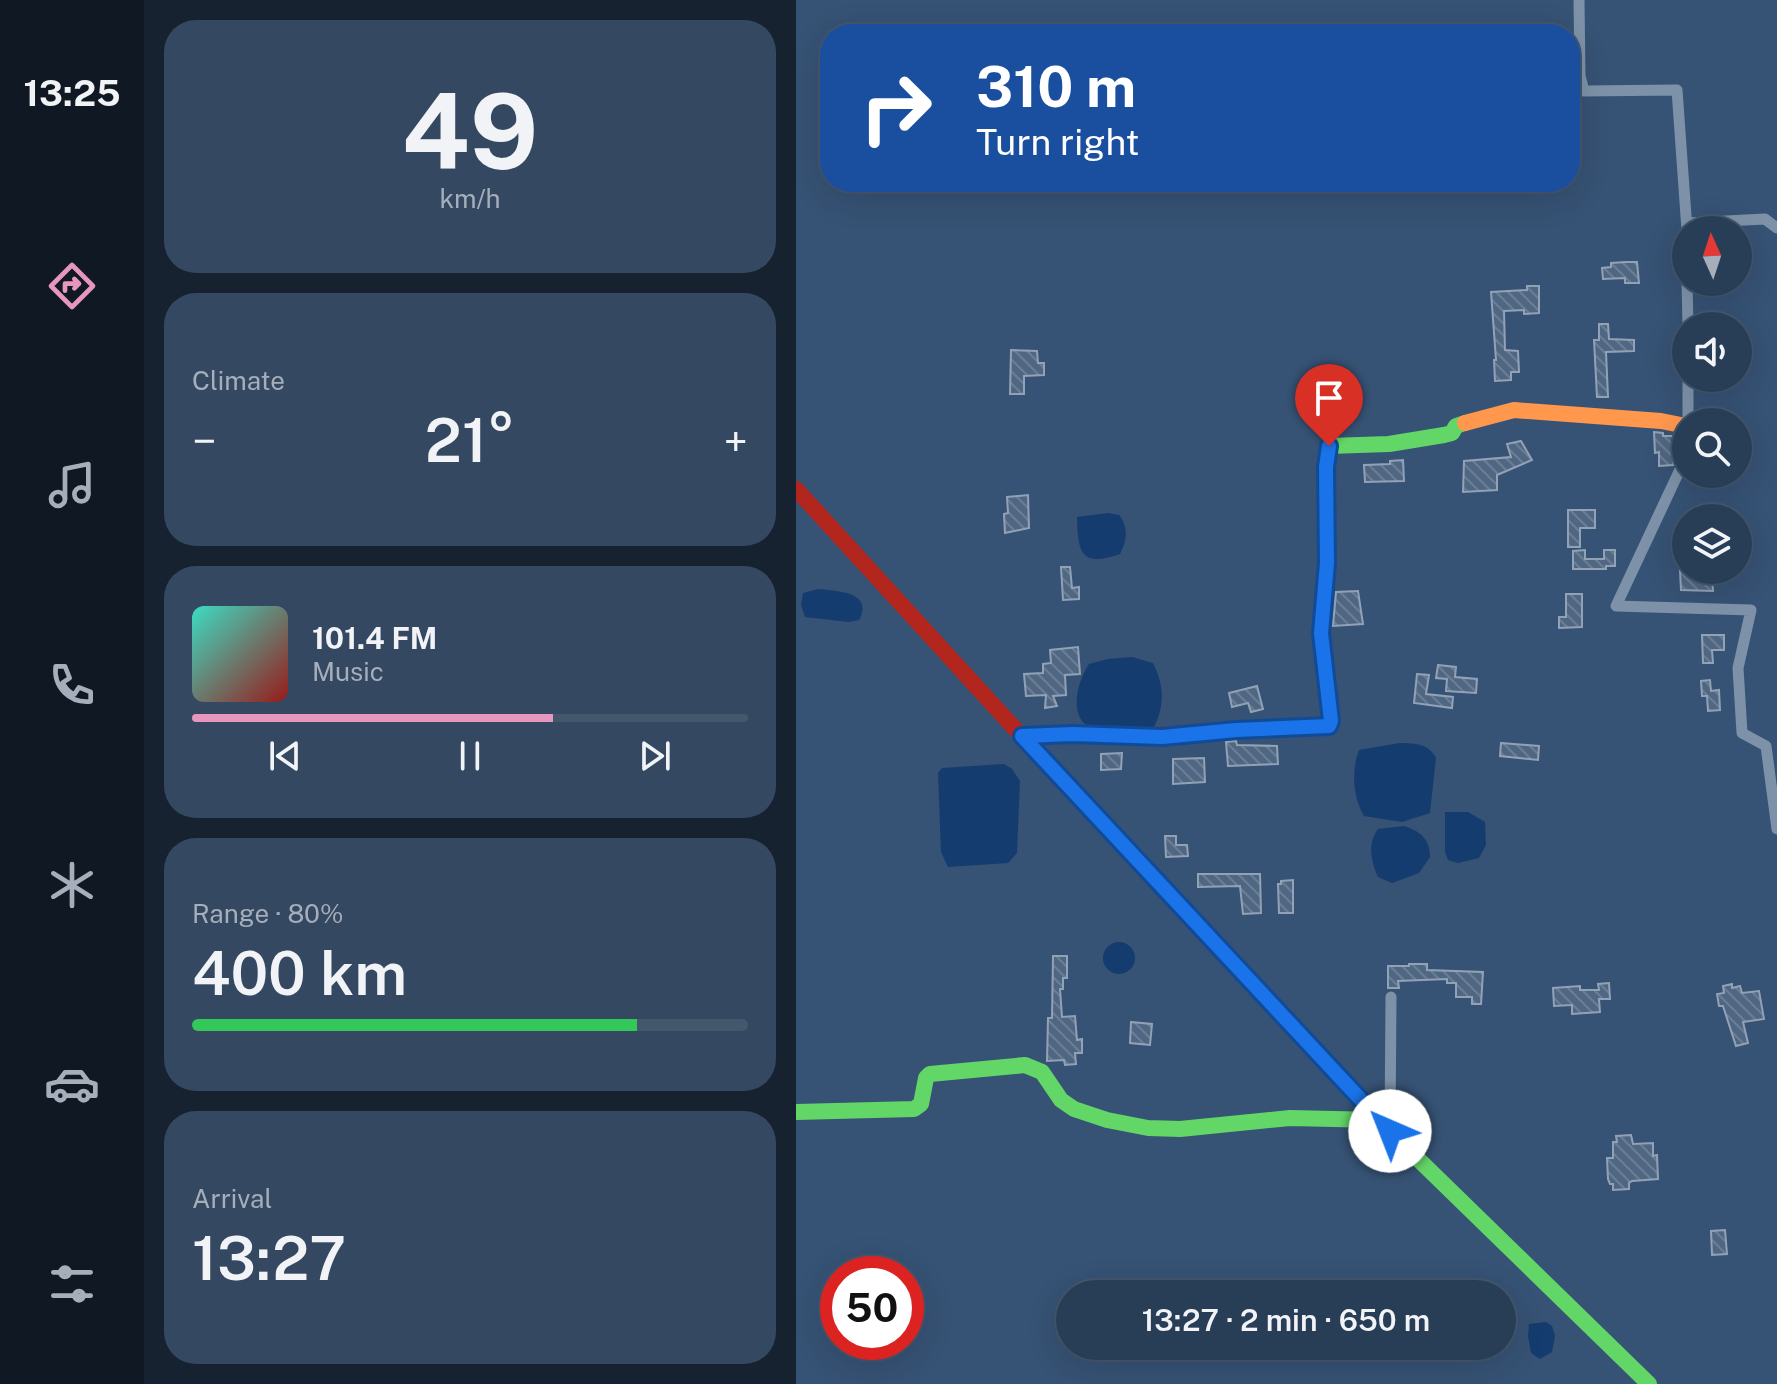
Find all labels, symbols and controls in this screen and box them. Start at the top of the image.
text: 310 m [976,54,1136,120]
icon: right [844,56,948,160]
text: 49 [402,70,538,192]
text: 13:25 [24,72,120,114]
text: Turn right [976,121,1139,163]
text: km/h [439,183,501,214]
north arrow [1672,216,1752,296]
map controls [1672,216,1752,584]
icon: directions [44,258,100,314]
button: sound [1672,312,1752,392]
pin [1295,364,1363,446]
text: Climate [192,365,285,396]
icon: arrive [1307,376,1351,420]
text: 21° [425,405,515,476]
button: search [1672,408,1752,488]
text: − [192,415,216,467]
text: + [724,415,748,467]
icon: music [44,457,100,513]
button: layers [1672,504,1752,584]
text: 101.4 FM [312,620,437,656]
text: Music [312,656,384,687]
icon: phone [44,657,100,713]
icon: previous [263,734,307,778]
icon: pause [448,734,492,778]
icon: next [633,734,677,778]
icon: climate [44,857,100,913]
text: Range · 80% [192,898,344,929]
text: 400 km [192,938,407,1009]
icon: car [44,1056,100,1112]
position arrow [1348,1089,1432,1173]
text: Arrival [192,1183,272,1214]
text: 13:27 [192,1223,346,1294]
icon: filters [44,1256,100,1312]
speed limit sign: 50 [820,1256,924,1360]
text: 13:27 · 2 min · 650 m [1142,1302,1430,1338]

